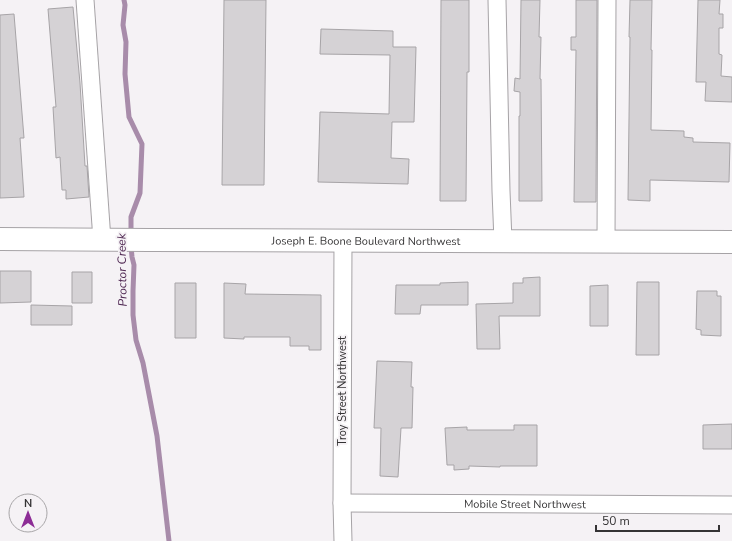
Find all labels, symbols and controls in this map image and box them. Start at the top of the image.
water label: Proctor Creek [113,232,131,307]
street label: Joseph E. Boone Boulevard Northwest [271,233,461,249]
street label: Troy Street Northwest [335,336,350,446]
north arrow [8,493,48,533]
text: N [24,496,32,511]
street label: Mobile Street Northwest [464,496,586,512]
scale bar [596,507,719,533]
text: 50 m [602,513,630,529]

